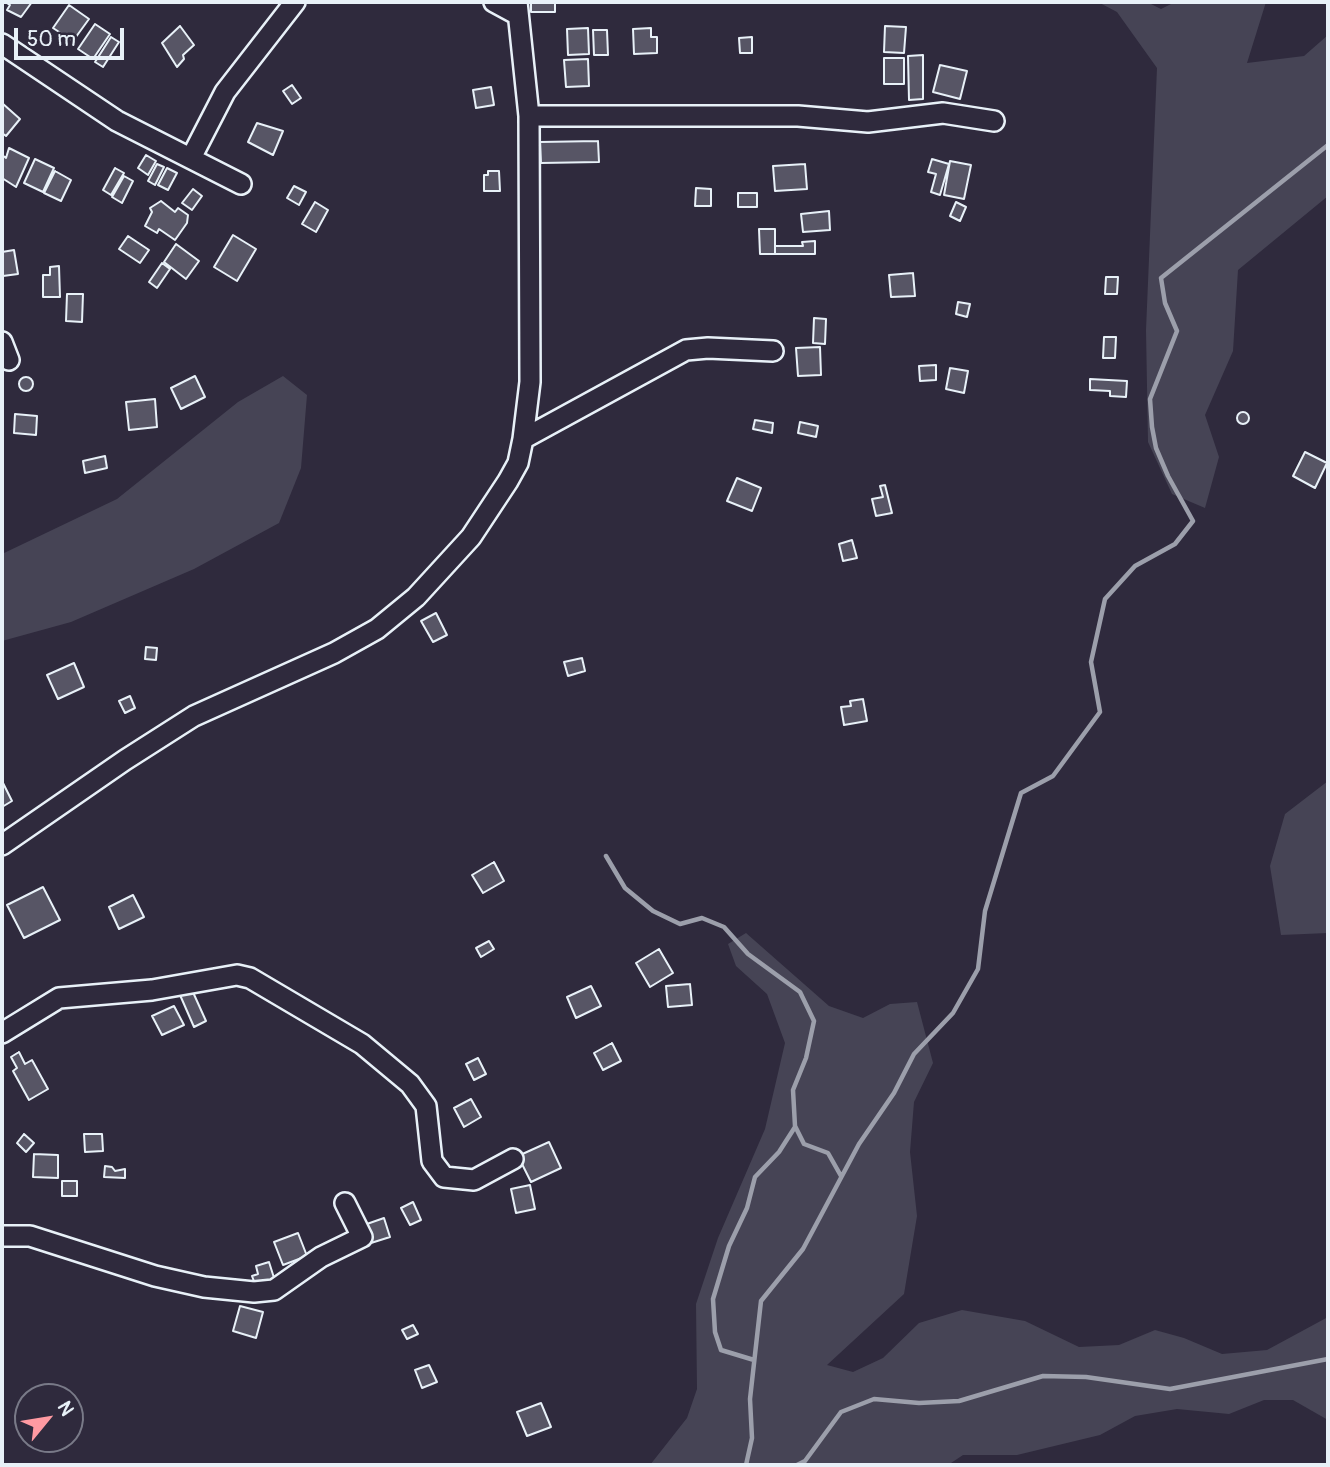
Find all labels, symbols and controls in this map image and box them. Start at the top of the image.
scale bar [18,14,128,58]
text: 50 m [27,26,76,53]
north arrow [14,1383,84,1453]
text: N [52,1397,79,1420]

